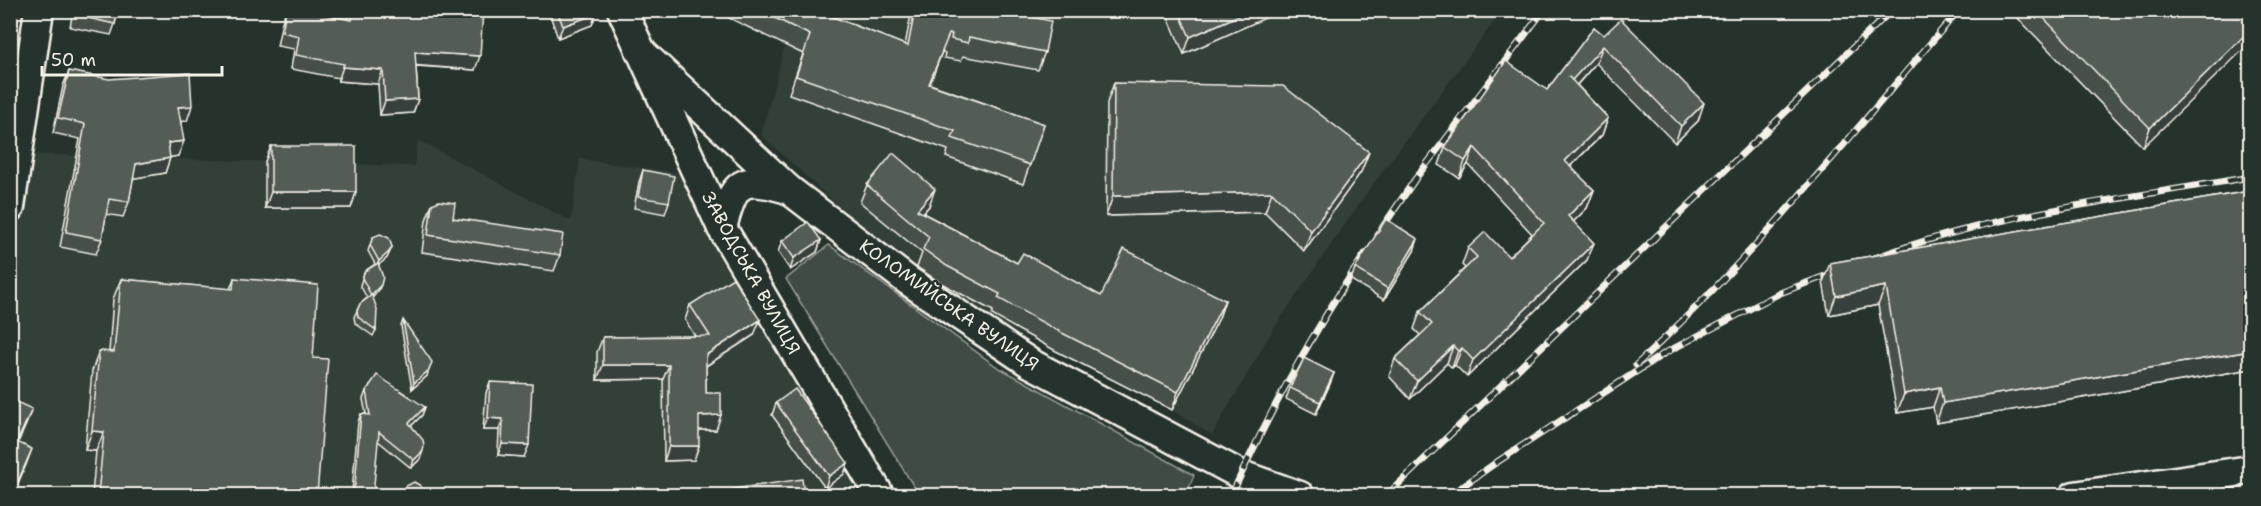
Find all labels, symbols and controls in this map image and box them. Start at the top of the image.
scale bar [42,39,222,77]
text: 50 m [51,48,96,72]
street label: ЗАВОДСЬКА ВУЛИЦЯ [696,187,806,359]
street label: КОЛОМИЙСЬКА ВУЛИЦЯ [854,234,1044,376]

